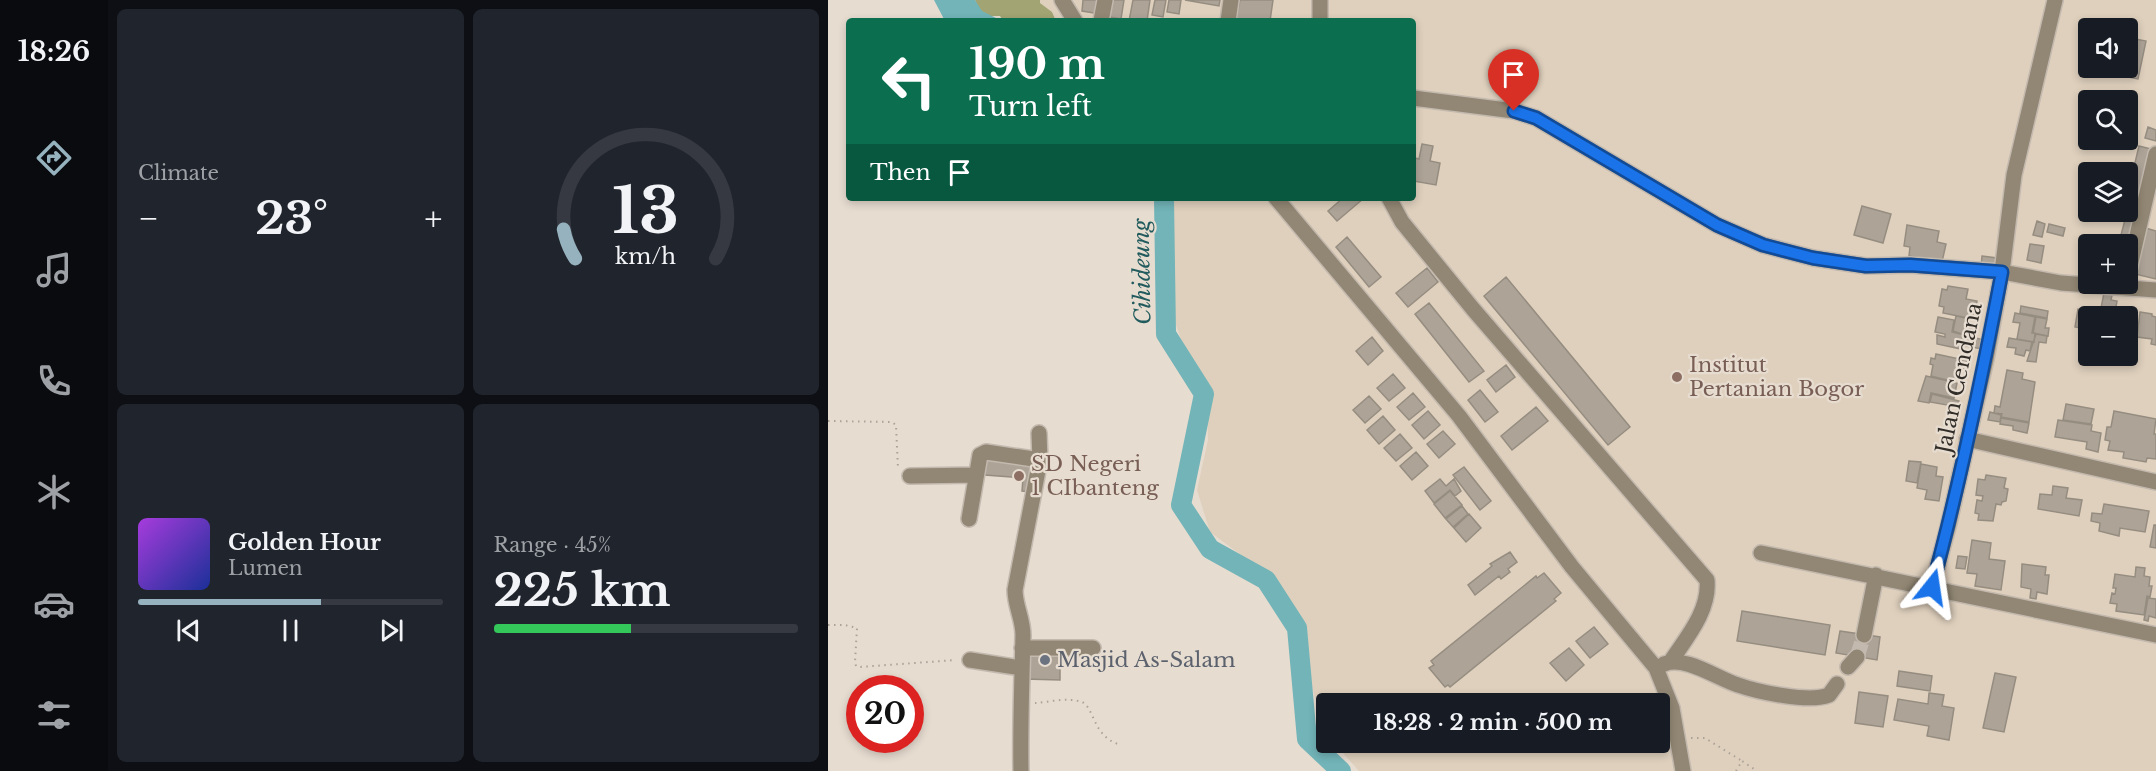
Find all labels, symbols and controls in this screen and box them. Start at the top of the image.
map controls [2078,18,2138,366]
button: sound [2078,18,2138,78]
text: 18:26 [18,35,90,68]
text: 190 m [969,38,1105,90]
icon: left [870,42,948,120]
pin [1488,49,1539,111]
icon: arrive [1497,58,1530,91]
text: Turn left [969,90,1092,123]
button: search [2078,90,2138,150]
icon: directions [33,137,75,179]
icon: arrive [943,156,976,189]
text: Then [870,159,931,186]
text: Climate [138,161,219,185]
button: layers [2078,162,2138,222]
text: 13 [612,172,679,250]
text: 23° [255,190,328,246]
text: − [138,198,159,239]
text: + [424,198,443,239]
water label: Cihideung [1128,217,1156,325]
button: + [2078,234,2138,294]
text: km/h [615,243,676,270]
icon: music [33,249,75,291]
street label: Jalan Cendana [1930,300,1988,459]
button: − [2078,306,2138,366]
place label: Institut Pertanian Bogor [1689,352,1864,402]
icon: phone [33,360,75,402]
marker: Institut Pertanian Bogor [1670,370,1684,384]
place label: SD Negeri 1 CIbanteng [1031,451,1159,501]
marker: SD Negeri 1 CIbanteng [1012,469,1026,483]
icon: climate [33,471,75,513]
text: Golden Hour [228,529,381,556]
text: Range · 45% [494,533,611,557]
position arrow [1900,555,1964,619]
text: Lumen [228,556,303,580]
text: 225 km [494,562,671,618]
icon: car [33,583,75,625]
icon: previous [172,614,205,647]
icon: pause [274,614,307,647]
icon: next [375,614,408,647]
place label: Masjid As-Salam [1057,647,1236,673]
marker: Masjid As-Salam [1038,653,1052,667]
speed limit sign: 20 [846,675,924,753]
icon: filters [33,694,75,736]
text: 18:28 · 2 min · 500 m [1374,709,1612,736]

